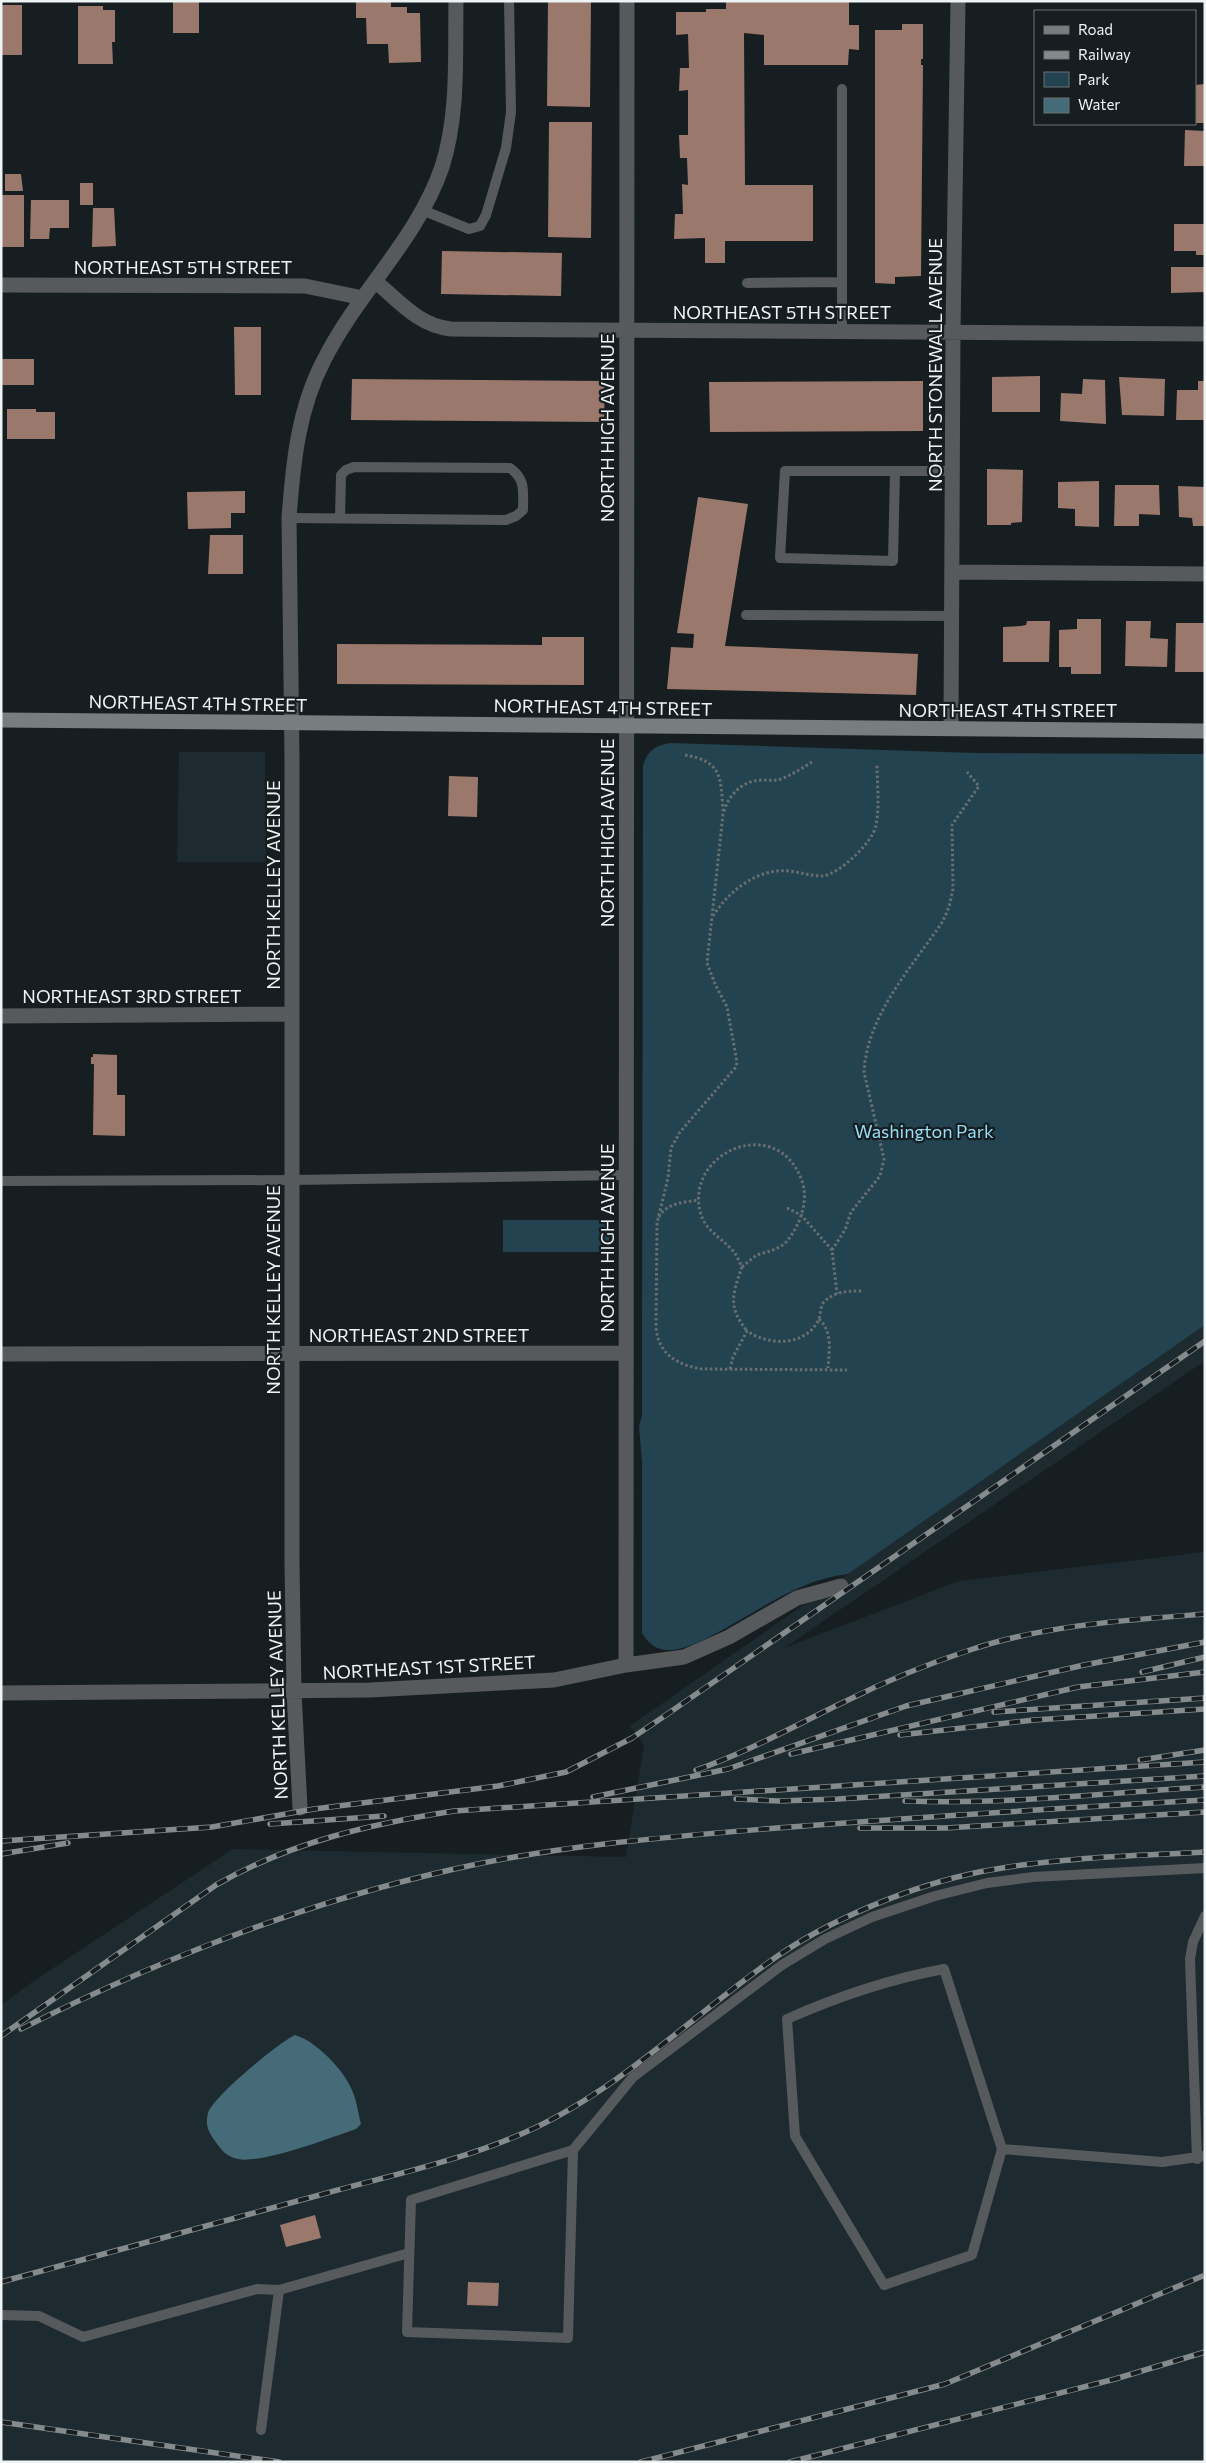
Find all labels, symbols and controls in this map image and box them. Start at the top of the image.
legend [1034,10,1196,125]
text: Road [1078,20,1113,38]
text: Railway [1078,45,1131,63]
text: Park [1078,70,1109,88]
text: Water [1078,95,1120,113]
street label: NORTH STONEWALL AVENUE [924,238,946,492]
street label: NORTHEAST 5TH STREET [74,256,292,278]
street label: NORTHEAST 5TH STREET [673,301,891,323]
street label: NORTH HIGH AVENUE [596,334,618,522]
street label: NORTHEAST 4TH STREET [88,690,308,716]
street label: NORTHEAST 4TH STREET [493,694,713,720]
street label: NORTHEAST 4TH STREET [899,699,1117,721]
street label: NORTH HIGH AVENUE [596,739,618,927]
street label: NORTH KELLEY AVENUE [262,780,284,990]
street label: NORTHEAST 3RD STREET [22,985,242,1007]
park label: Washington Park [854,1120,994,1142]
street label: NORTH HIGH AVENUE [596,1144,618,1332]
street label: NORTH KELLEY AVENUE [262,1185,284,1395]
street label: NORTHEAST 2ND STREET [309,1324,529,1346]
street label: NORTH KELLEY AVENUE [262,1590,292,1800]
street label: NORTHEAST 1ST STREET [322,1650,536,1684]

